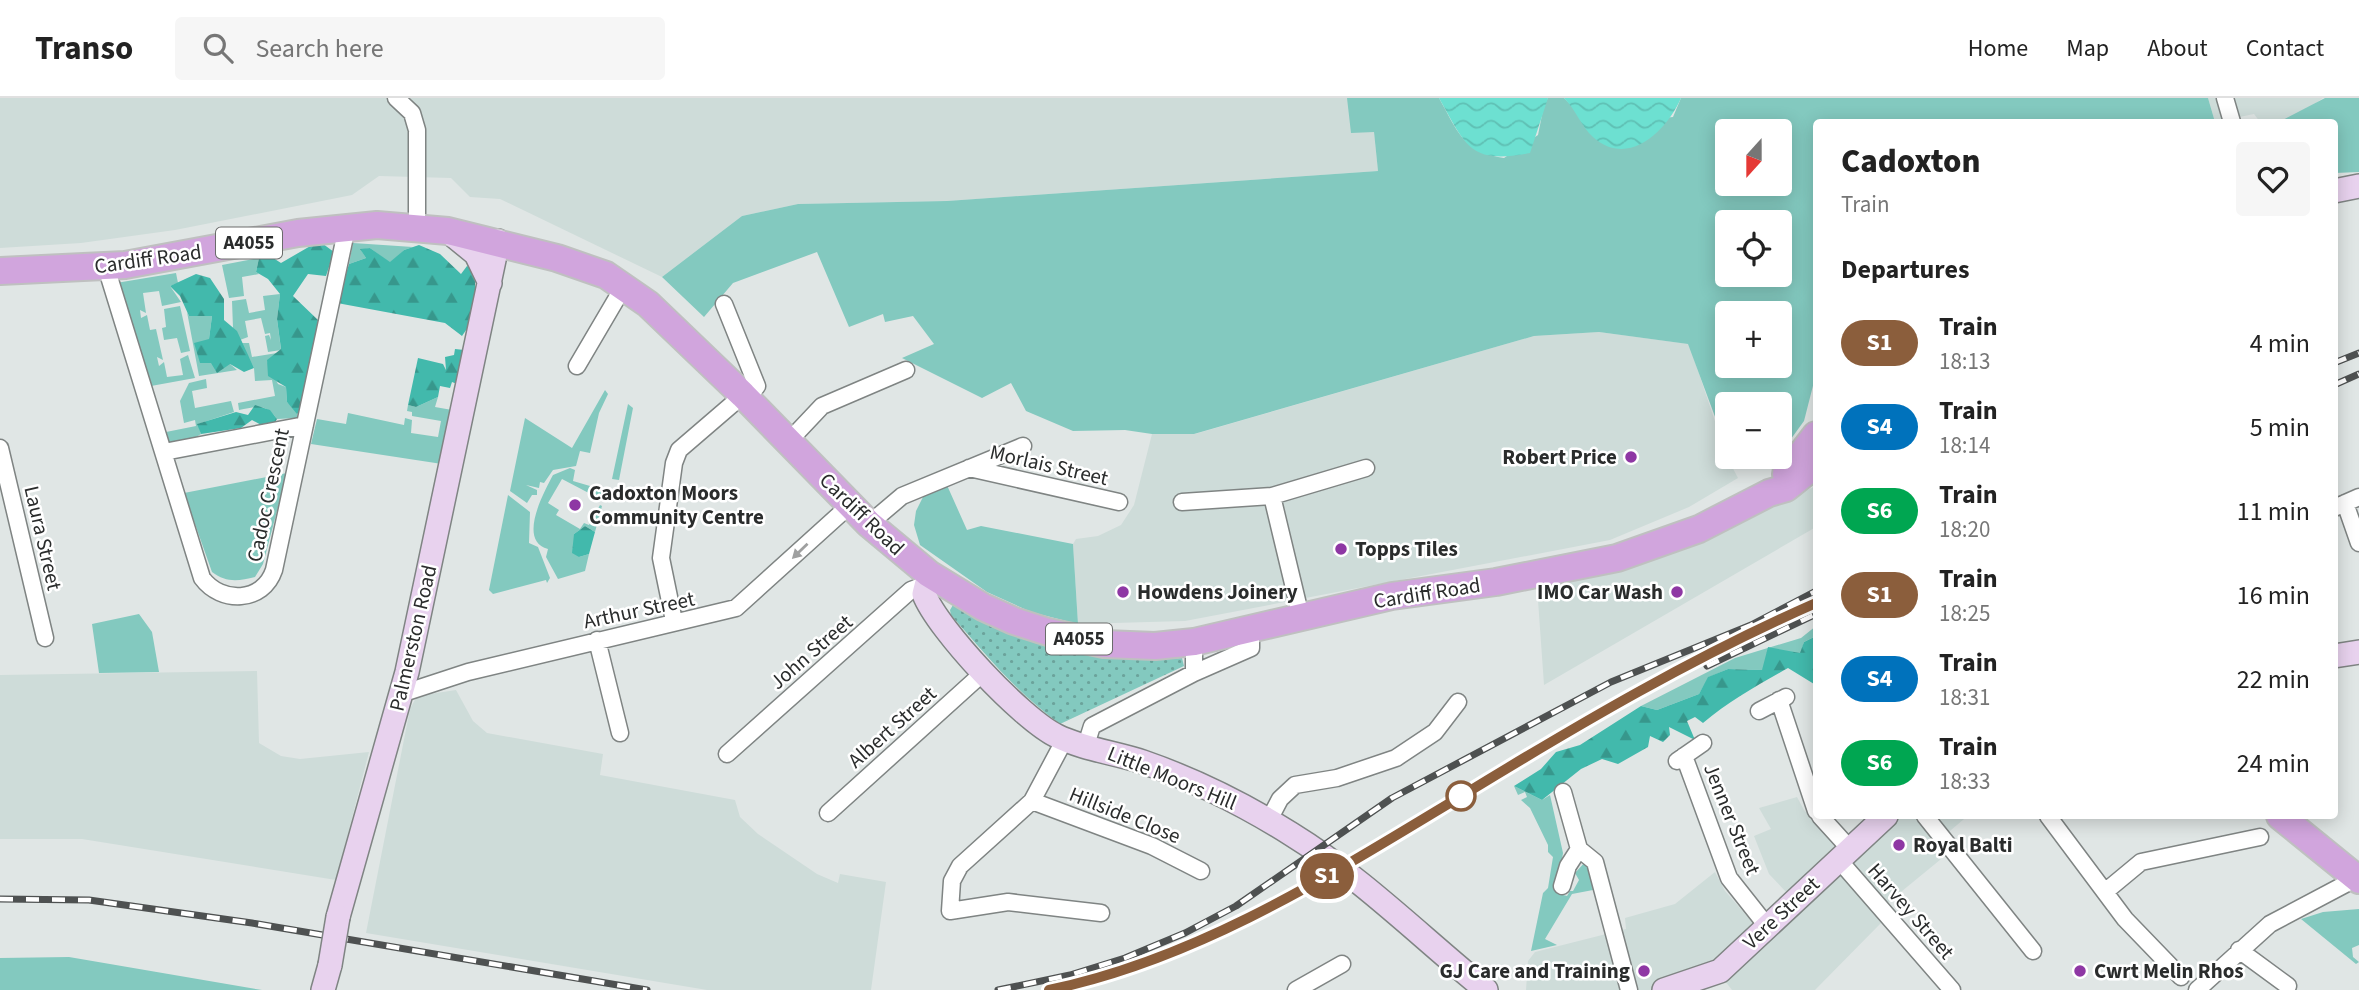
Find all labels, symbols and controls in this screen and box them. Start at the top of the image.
search box [175,17,665,80]
text: Transo [35,25,133,72]
icon: search [199,29,237,67]
text: Search here [255,30,384,67]
text: Home [1968,31,2028,66]
text: Map [2066,31,2109,66]
text: About [2147,31,2208,66]
text: Contact [2246,31,2324,66]
north arrow [1715,119,1792,196]
map controls [1715,119,1792,469]
text: Cadoxton [1841,138,1980,185]
button: heart [2236,142,2310,216]
text: Train [1841,188,1890,221]
button: locate [1715,210,1792,287]
road number: A4055 [216,228,282,258]
street label: Cardiff Road [92,237,204,281]
text: Departures [1841,251,1969,288]
button: + [1715,301,1792,378]
text: Train [1939,308,1998,345]
text: S1 [1866,325,1893,360]
text: 4 min [2250,325,2310,362]
text: 18:13 [1939,345,1990,378]
button: − [1715,392,1792,469]
text: Train [1939,392,1998,429]
text: S4 [1866,409,1893,444]
text: 5 min [2250,409,2310,446]
street label: Cadoc Crescent [239,425,297,565]
text: 18:14 [1939,429,1990,462]
street label: Morlais Street [987,437,1111,493]
place label: Robert Price [1502,442,1617,472]
marker: Robert Price [1623,449,1639,465]
street label: Cardiff Road [813,466,911,562]
text: Train [1939,476,1998,513]
place label: Cadoxton Moors Community Centre [589,478,764,532]
street label: Laura Street [16,483,70,593]
text: S6 [1866,493,1893,528]
text: 11 min [2237,493,2310,530]
marker: Cadoxton Moors Community Centre [567,497,583,513]
text: 18:20 [1939,513,1990,546]
place label: Topps Tiles [1355,534,1458,564]
marker: Topps Tiles [1333,541,1349,557]
one-way arrow [792,543,809,559]
text: Train [1939,560,1998,597]
street label: Palmerston Road [382,562,444,714]
street label: Cardiff Road [1371,570,1483,616]
place label: Howdens Joinery [1137,577,1298,607]
place label: IMO Car Wash [1537,577,1663,607]
text: S1 [1866,577,1893,612]
text: 16 min [2237,577,2310,614]
street label: Arthur Street [581,584,697,636]
marker: Howdens Joinery [1115,584,1131,600]
marker: IMO Car Wash [1669,584,1685,600]
text: 18:25 [1939,597,1990,630]
street label: John Street [763,607,859,697]
road number: A4055 [1046,624,1112,654]
text: Train [1939,644,1998,681]
text: S4 [1866,661,1893,696]
text: 22 min [2237,661,2310,698]
street label: Albert Street [841,679,943,775]
text: 18:31 [1939,681,1990,714]
text: Train [1939,728,1998,765]
street label: Little Moors Hill [1103,738,1241,818]
text: S6 [1866,745,1893,780]
text: 24 min [2237,745,2310,782]
street label: Jenner Street [1696,759,1768,879]
text: 18:33 [1939,765,1990,798]
street label: Hillside Close [1065,779,1185,851]
unlabelled marker [1446,781,1476,811]
place label: Royal Balti [1913,830,2013,860]
marker: Royal Balti [1891,837,1907,853]
line badge: S1 [1296,853,1358,899]
street label: Harvey Street [1861,856,1961,966]
text: S1 [1314,858,1340,893]
street label: Vere Street [1736,870,1826,956]
place label: GJ Care and Training [1439,956,1630,986]
place label: Cwrt Melin Rhos [2094,956,2244,986]
marker: GJ Care and Training [1636,963,1652,979]
marker: Cwrt Melin Rhos [2072,963,2088,979]

